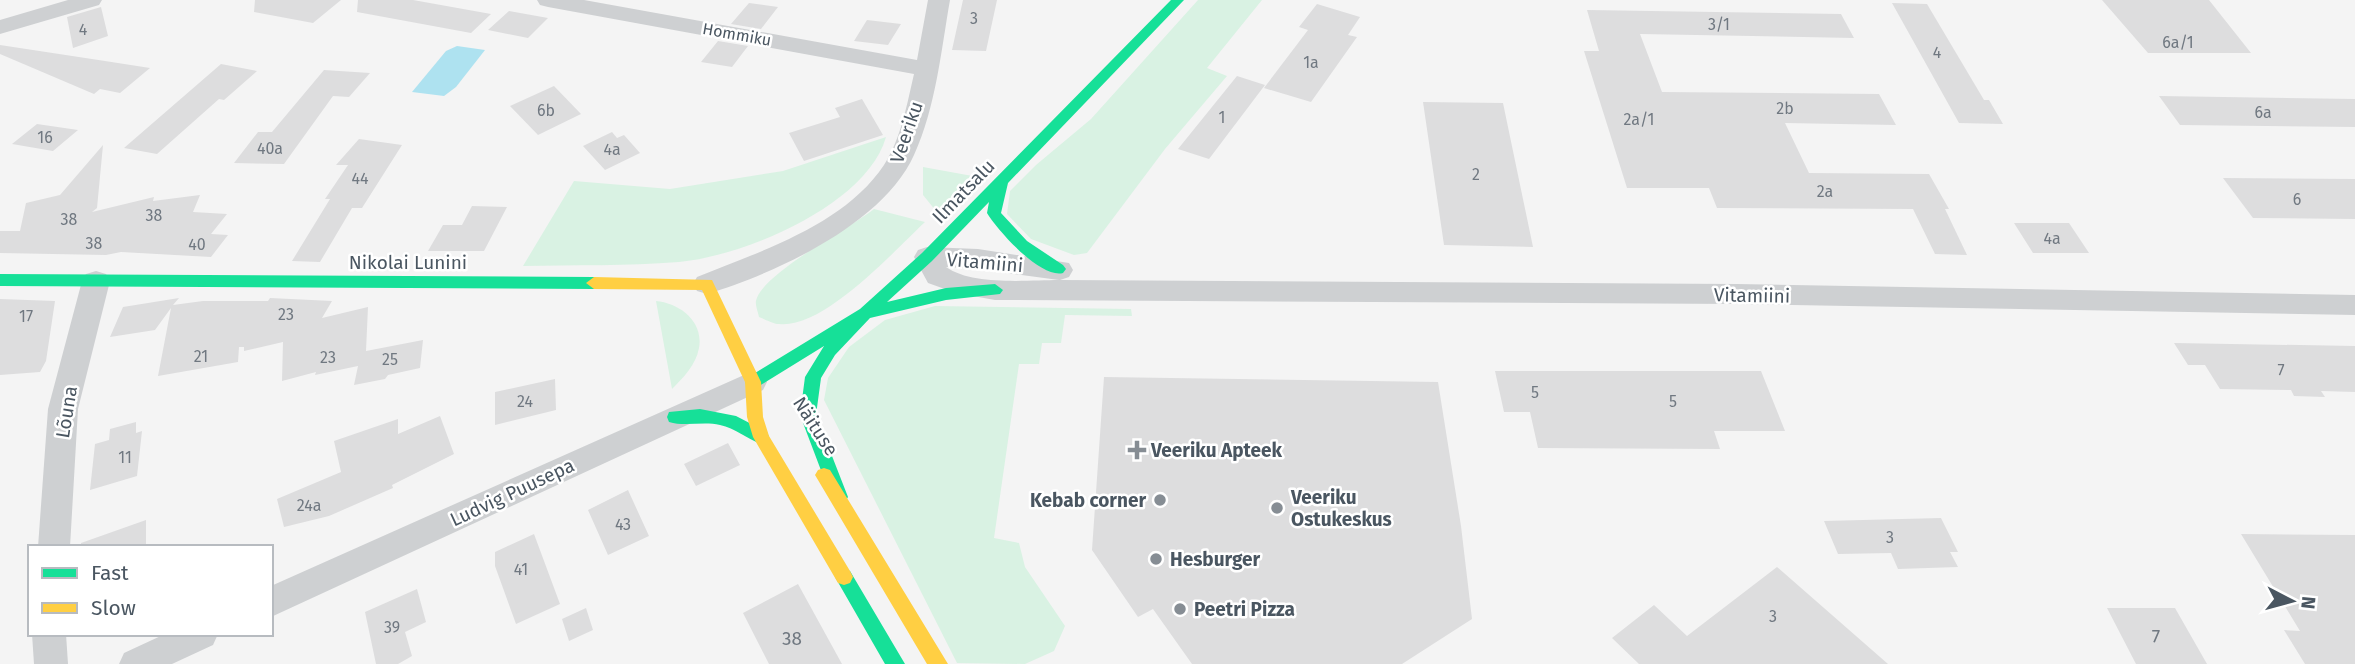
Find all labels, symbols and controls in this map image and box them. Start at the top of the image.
house number: 3 [970,9,978,28]
house number: 3/1 [1708,15,1730,34]
street label: Hommiku [701,19,773,50]
house number: 4 [79,20,88,39]
house number: 6a/1 [2162,33,2194,52]
house number: 4 [1933,43,1942,62]
house number: 1a [1303,53,1319,72]
street label: Veeriku [885,98,928,166]
house number: 2b [1776,99,1794,118]
house number: 6b [537,101,555,120]
house number: 6a [2254,103,2272,122]
house number: 1 [1219,108,1225,127]
house number: 2a/1 [1624,110,1654,129]
house number: 16 [37,128,53,147]
house number: 40a [257,139,283,158]
house number: 4a [603,140,621,159]
street label: Ilmatsalu [927,155,999,228]
house number: 2 [1472,165,1480,184]
house number: 44 [351,169,369,188]
house number: 2a [1817,182,1833,201]
house number: 6 [2293,190,2301,209]
house number: 38 [146,206,163,225]
house number: 38 [61,210,78,229]
house number: 4a [2043,229,2061,248]
house number: 38 [86,234,103,253]
house number: 40 [188,235,206,254]
street label: Vitamiini [946,248,1024,277]
street label: Nikolai Lunini [349,251,467,274]
street label: Vitamiini [1714,283,1790,308]
house number: 23 [278,305,294,324]
house number: 17 [19,307,33,326]
house number: 21 [194,347,208,366]
house number: 23 [320,348,336,367]
house number: 25 [382,350,398,369]
house number: 7 [2277,361,2285,380]
house number: 5 [1531,383,1539,402]
street label: Lõuna [51,384,82,440]
house number: 24 [517,392,533,411]
street label: Näituse [788,392,843,460]
house number: 5 [1669,392,1677,411]
place label: Veeriku Apteek [1150,439,1283,462]
marker: Veeriku Apteek [1129,442,1145,458]
house number: 11 [118,448,132,467]
street label: Ludvig Puusepa [446,454,578,531]
place label: Veeriku Ostukeskus [1290,486,1392,531]
place label: Kebab corner [1030,489,1146,512]
marker: Kebab corner [1152,492,1168,508]
house number: 24a [297,496,321,515]
marker: Veeriku Ostukeskus [1269,500,1285,516]
house number: 43 [615,515,631,534]
house number: 3 [1886,528,1894,547]
legend [28,545,273,636]
place label: Hesburger [1170,548,1260,571]
marker: Hesburger [1148,551,1164,567]
text: Fast [91,560,129,586]
house number: 41 [514,560,528,579]
north arrow [2257,566,2327,636]
text: Slow [91,595,136,621]
text: N [2296,595,2321,610]
place label: Peetri Pizza [1194,598,1295,621]
marker: Peetri Pizza [1172,601,1188,617]
house number: 3 [1769,607,1777,626]
house number: 39 [384,618,400,637]
house number: 7 [2152,625,2160,648]
house number: 38 [782,627,802,650]

